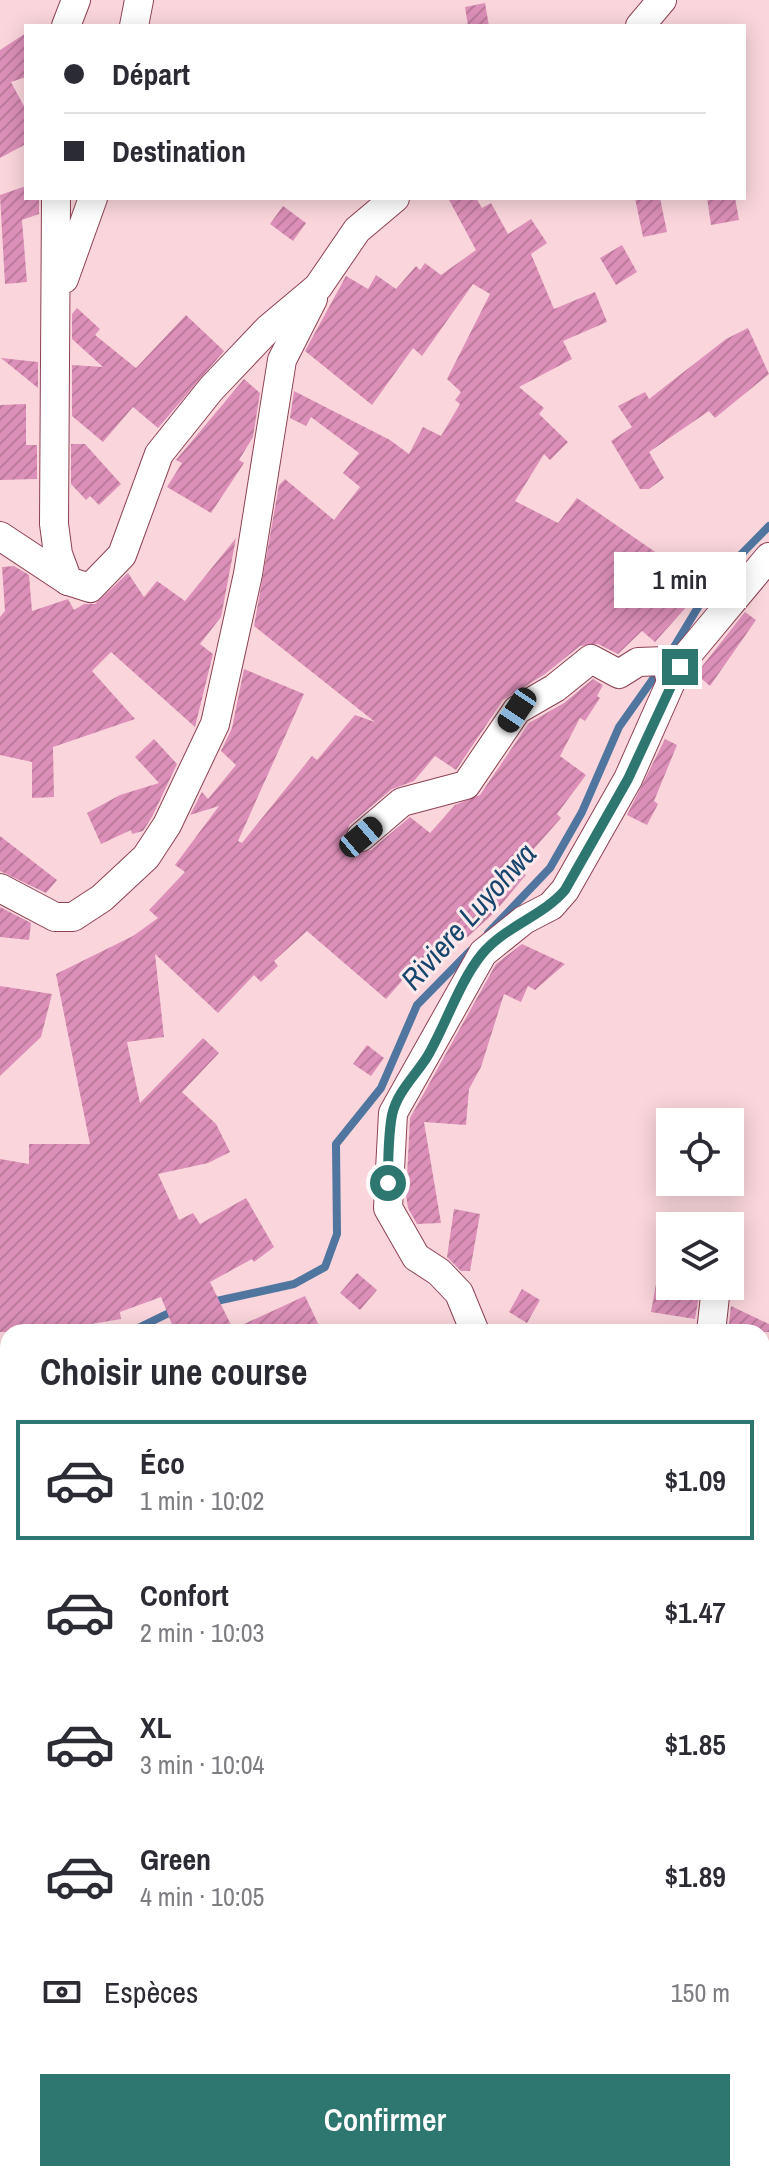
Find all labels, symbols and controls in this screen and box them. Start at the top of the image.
text: Départ [112,54,190,94]
text: Destination [112,131,246,171]
callout: 1 min [614,551,746,607]
text: 1 min [653,562,707,597]
route end [662,649,698,685]
car [494,683,540,737]
car [335,812,387,862]
water label: Riviere Luyohwa [391,834,545,998]
map controls [656,1108,744,1300]
button: locate [656,1108,744,1196]
route start [370,1165,406,1201]
button: layers [656,1212,744,1300]
text: Choisir une course [40,1348,307,1396]
text: Éco [140,1443,185,1483]
icon: car [44,1444,116,1516]
text: $1.09 [664,1460,726,1500]
text: 1 min · 10:02 [140,1483,264,1518]
text: Confort [140,1575,229,1615]
icon: car [44,1576,116,1648]
text: $1.47 [664,1592,726,1632]
text: 2 min · 10:03 [140,1615,264,1650]
text: XL [140,1707,171,1747]
icon: car [44,1708,116,1780]
text: $1.85 [664,1724,726,1764]
text: 3 min · 10:04 [140,1747,264,1782]
text: Green [140,1839,211,1879]
icon: car [44,1840,116,1912]
text: $1.89 [664,1856,726,1896]
text: 4 min · 10:05 [140,1879,264,1914]
icon: cash [40,1970,84,2014]
text: Espèces [104,1972,198,2012]
text: 150 m [671,1975,730,2010]
button: Confirmer [40,2074,730,2166]

